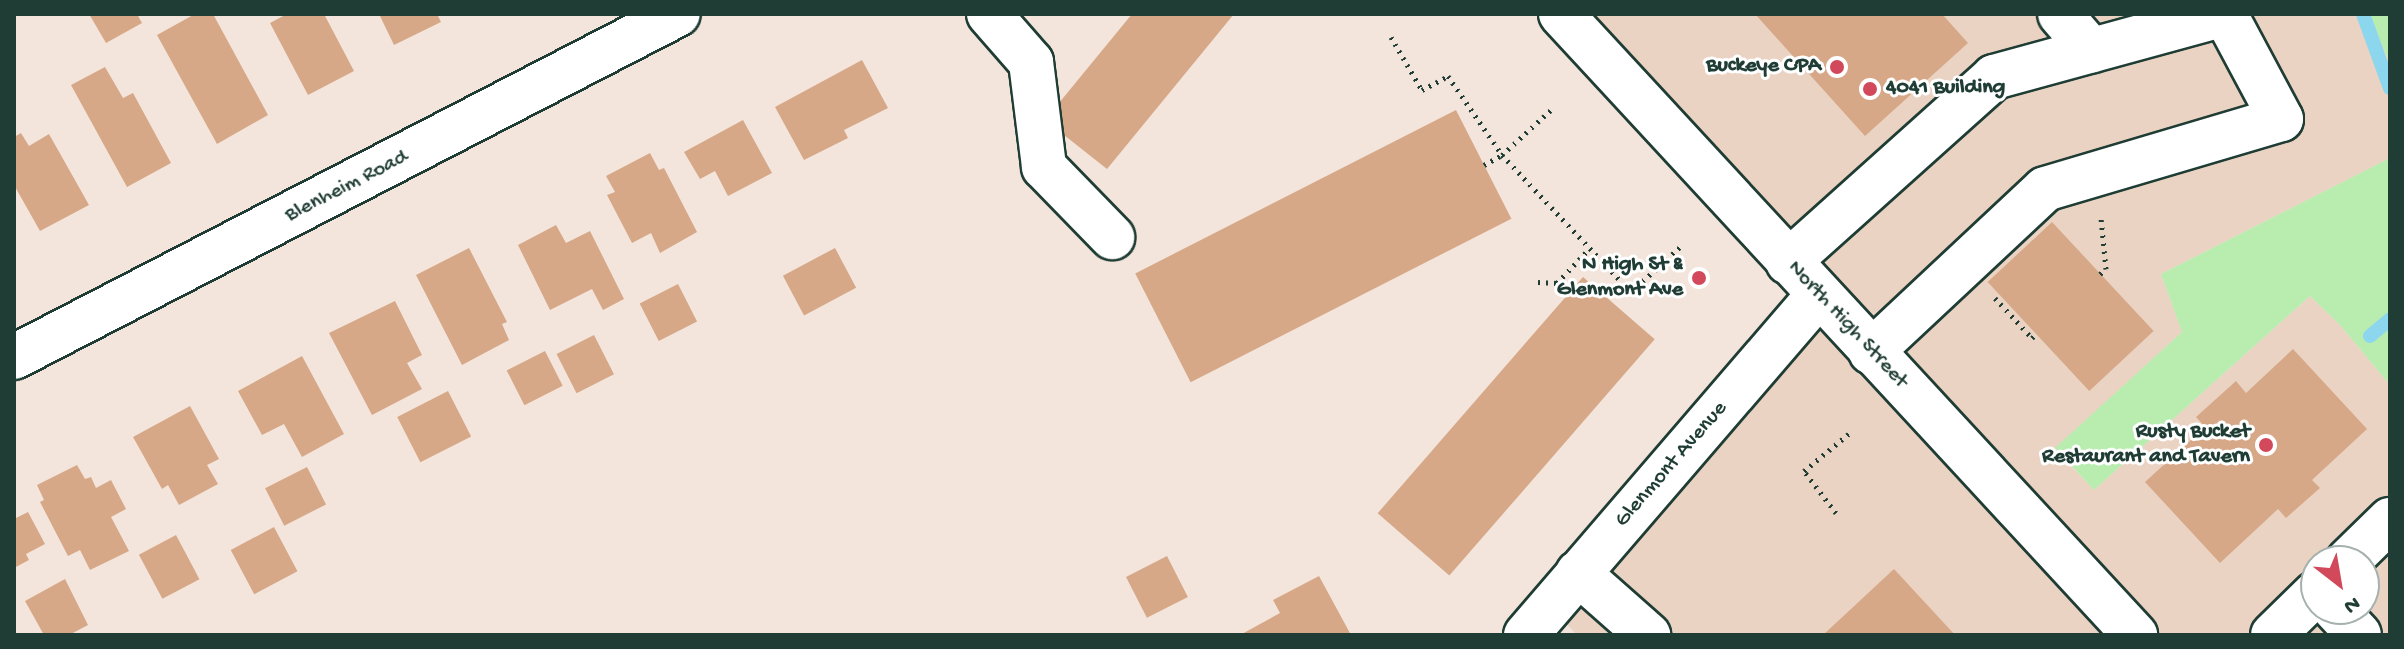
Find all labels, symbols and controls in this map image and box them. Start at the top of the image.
place label: Buckeye CPA [1706,54,1821,80]
marker: Buckeye CPA [1828,58,1846,76]
place label: 4041 Building [1886,76,2005,102]
marker: 4041 Building [1861,80,1879,98]
street label: Blenheim Road [281,145,413,229]
place label: N High St & Glenmont Ave [1557,252,1683,304]
street label: North High Street [1781,256,1913,394]
marker: N High St & Glenmont Ave [1690,269,1708,287]
street label: Glenmont Avenue [1610,397,1734,533]
place label: Rusty Bucket Restaurant and Tavern [2042,419,2250,470]
marker: Rusty Bucket Restaurant and Tavern [2257,436,2275,454]
north arrow [2300,545,2380,625]
text: N [2338,589,2364,619]

